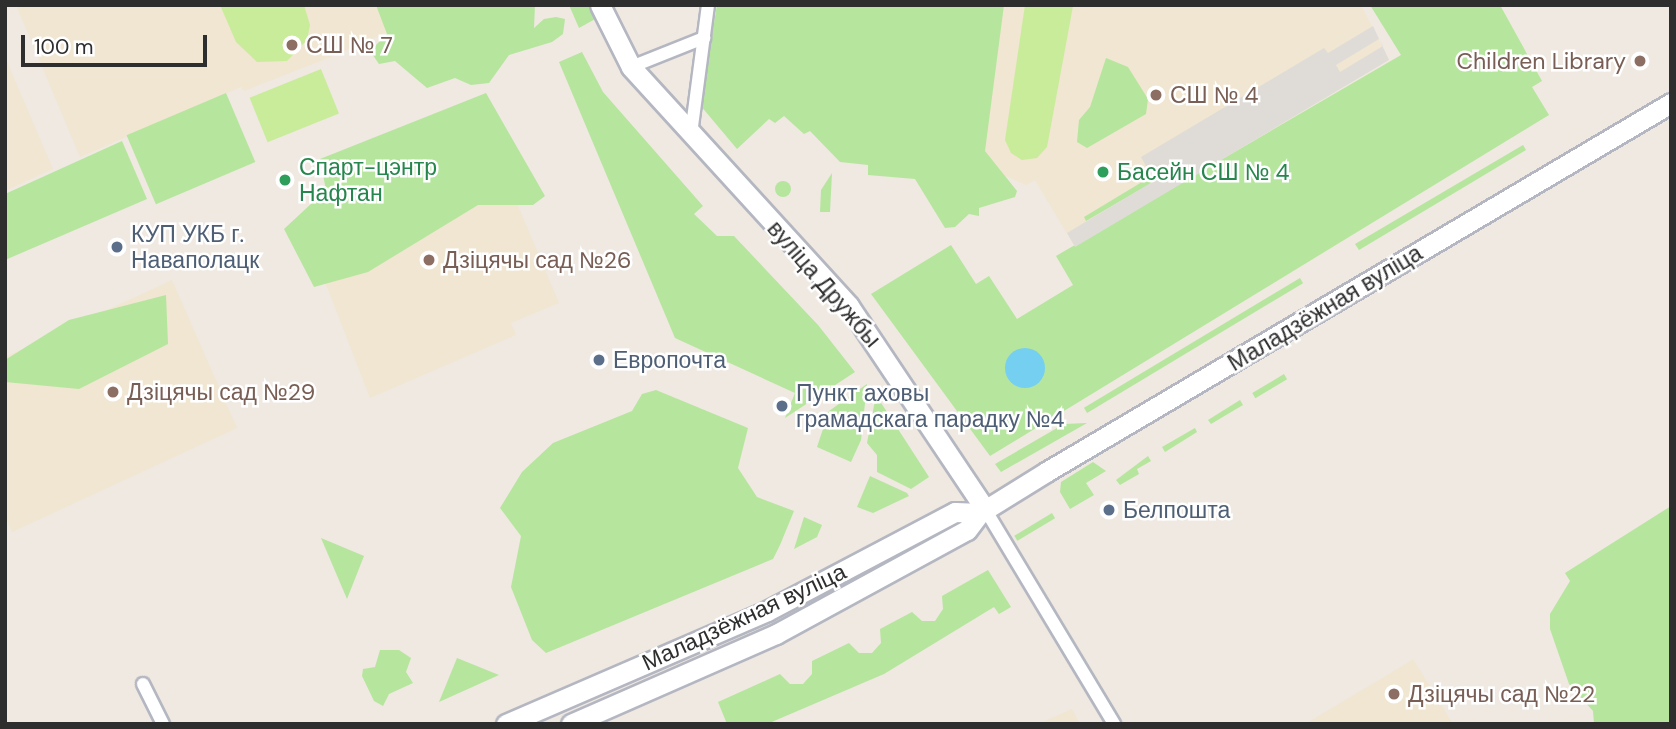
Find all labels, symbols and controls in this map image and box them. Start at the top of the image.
scale bar [24,21,210,65]
place label: СШ № 7 [306,31,393,59]
text: 100 m [34,33,94,61]
marker: СШ № 7 [284,37,300,53]
place label: Children Library [1456,47,1626,75]
marker: Children Library [1632,53,1648,69]
place label: СШ № 4 [1170,81,1259,109]
marker: СШ № 4 [1148,87,1164,103]
place label: Спарт-цэнтр Нафтан [299,153,437,207]
place label: Басейн СШ № 4 [1117,158,1289,186]
marker: Басейн СШ № 4 [1095,164,1111,180]
marker: Спарт-цэнтр Нафтан [277,172,293,188]
street label: вуліца Дружбы [762,215,886,353]
place label: КУП УКБ г. Наваполацк [131,220,259,274]
marker: КУП УКБ г. Наваполацк [109,239,125,255]
street label: Маладзёжная вуліца [1223,239,1427,377]
place label: Дзіцячы сад №26 [443,246,631,274]
marker: Дзіцячы сад №26 [421,252,437,268]
place label: Европочта [613,346,726,374]
marker: Европочта [591,352,607,368]
place label: Дзіцячы сад №29 [127,378,315,406]
place label: Пункт аховы грамадскага парадку №4 [796,379,1064,433]
marker: Дзіцячы сад №29 [105,384,121,400]
marker: Пункт аховы грамадскага парадку №4 [774,398,790,414]
place label: Белпошта [1123,496,1230,524]
marker: Белпошта [1101,502,1117,518]
street label: Маладзёжная вуліца [638,558,850,676]
place label: Дзіцячы сад №22 [1408,680,1595,708]
marker: Дзіцячы сад №22 [1386,686,1402,702]

